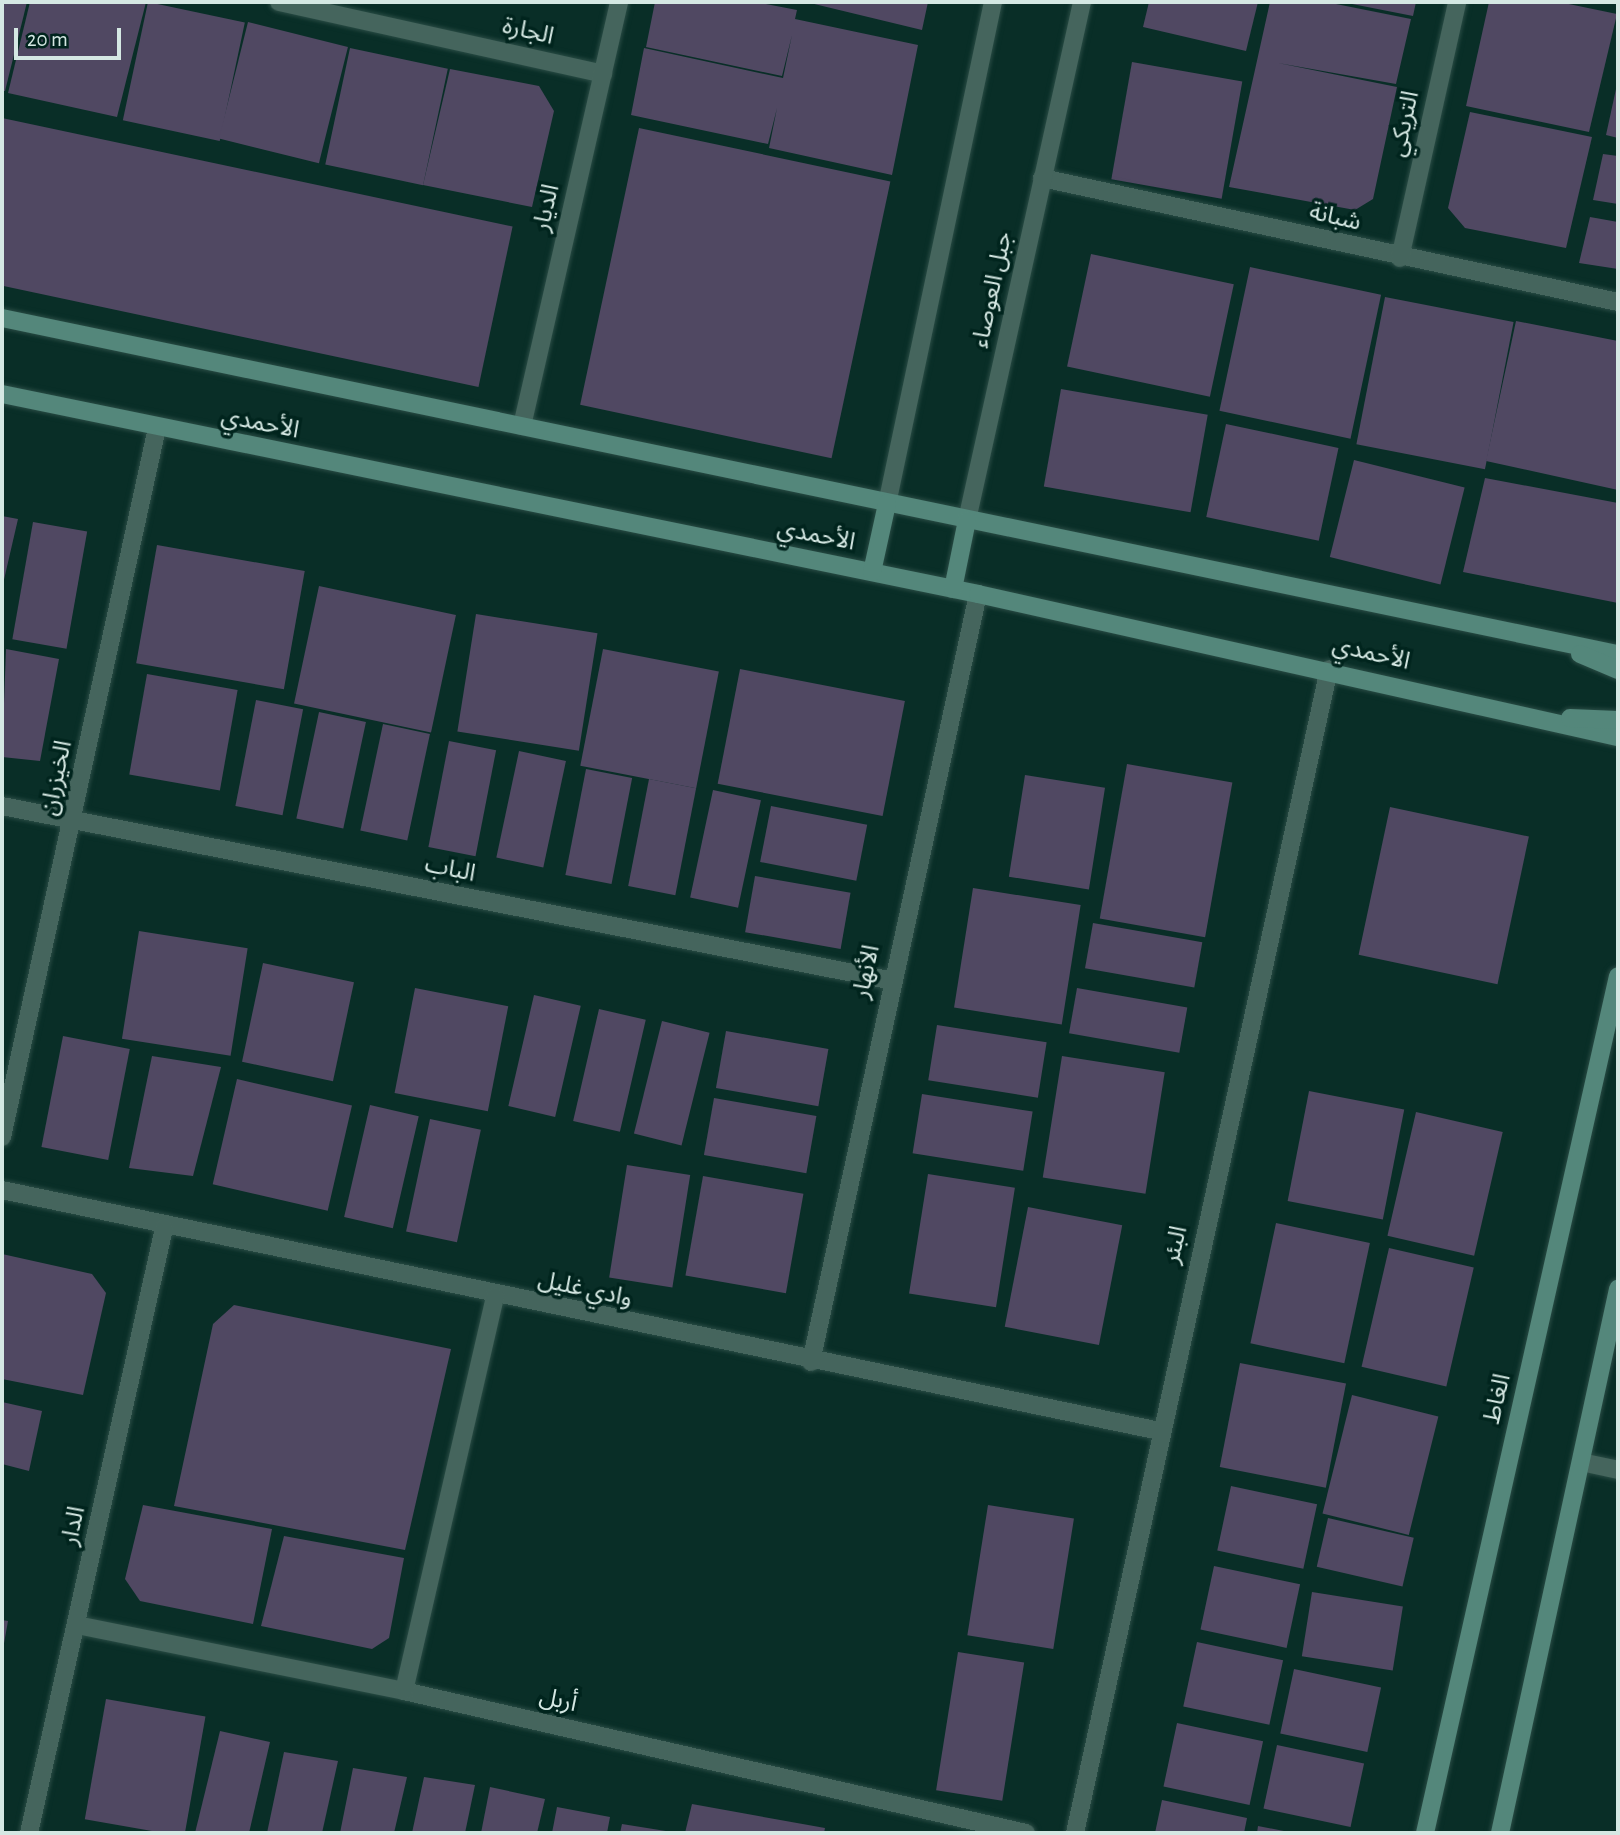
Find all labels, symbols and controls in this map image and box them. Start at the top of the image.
street label: الجارة [500,12,556,52]
scale bar [18,14,124,58]
text: 20 m [27,29,68,50]
street label: التريكي [1384,88,1426,160]
street label: الديار [528,182,566,234]
street label: شبانة [1306,198,1364,238]
street label: جبل العوصاء [967,229,1019,351]
street label: الأحمدي [219,402,301,446]
street label: الأحمدي [775,514,857,558]
street label: الأحمدي [1329,631,1413,677]
street label: الخيزران [35,738,79,818]
street label: الباب [422,851,478,889]
street label: الأنهار [847,943,887,1001]
street label: البئر [1158,1223,1194,1267]
street label: وادي غليل [535,1266,635,1314]
street label: الغاط [1478,1371,1518,1427]
street label: الدار [56,1504,92,1548]
street label: أربل [536,1683,580,1719]

